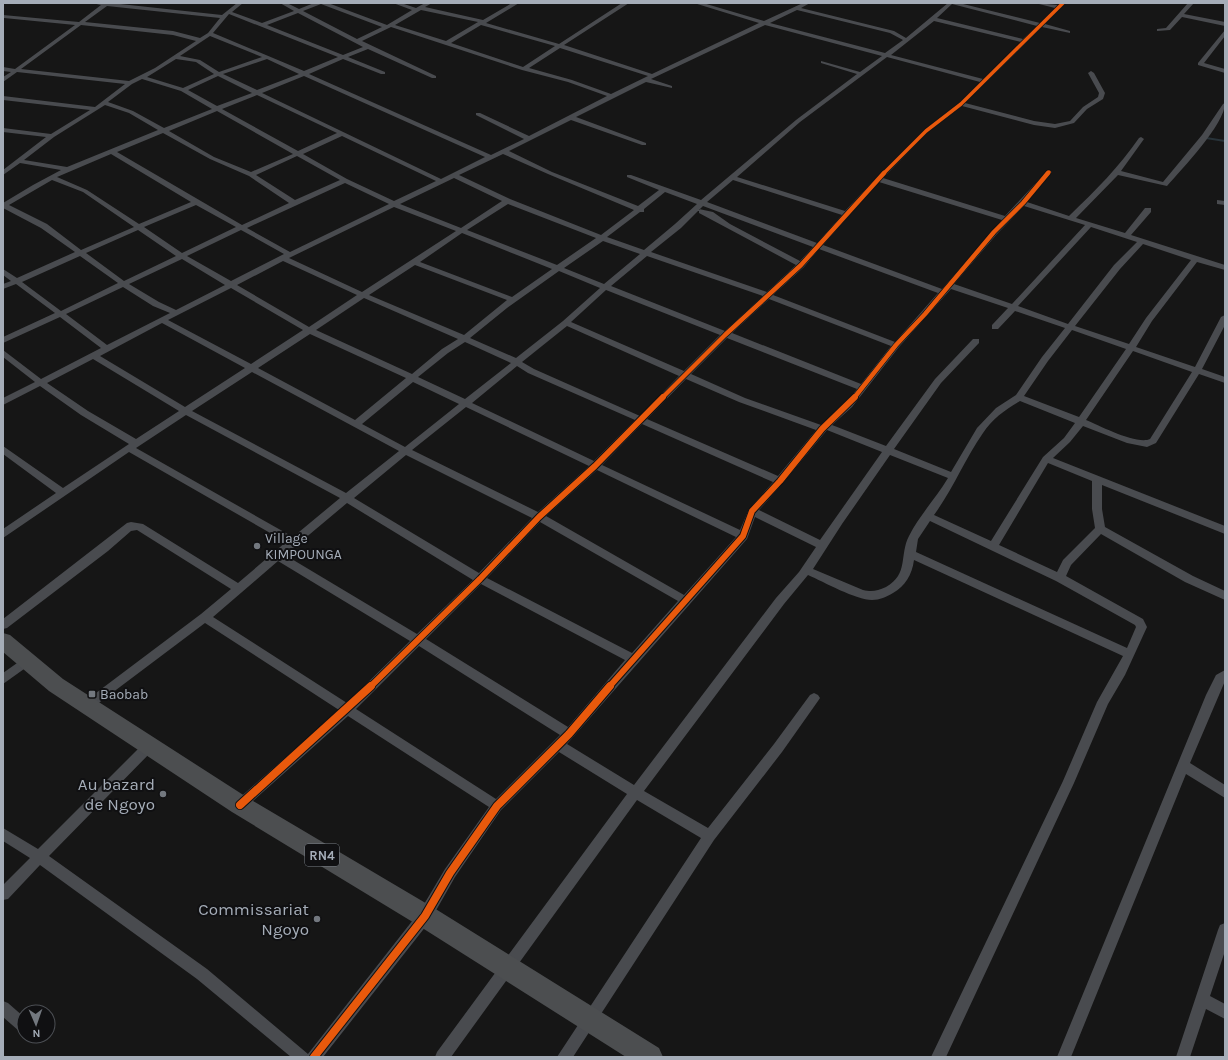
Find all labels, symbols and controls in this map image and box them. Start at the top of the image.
place label: Village KIMPOUNGA [265,530,342,563]
marker: Village KIMPOUNGA [252,541,262,551]
place label: Baobab [100,686,148,703]
marker: Baobab [87,689,97,699]
place label: Au bazard de Ngoyo [78,774,155,814]
marker: Au bazard de Ngoyo [158,789,168,799]
road number: RN4 [305,844,339,866]
place label: Commissariat Ngoyo [198,899,309,939]
marker: Commissariat Ngoyo [312,914,322,924]
north arrow [16,1004,56,1044]
text: N [32,1027,41,1040]

